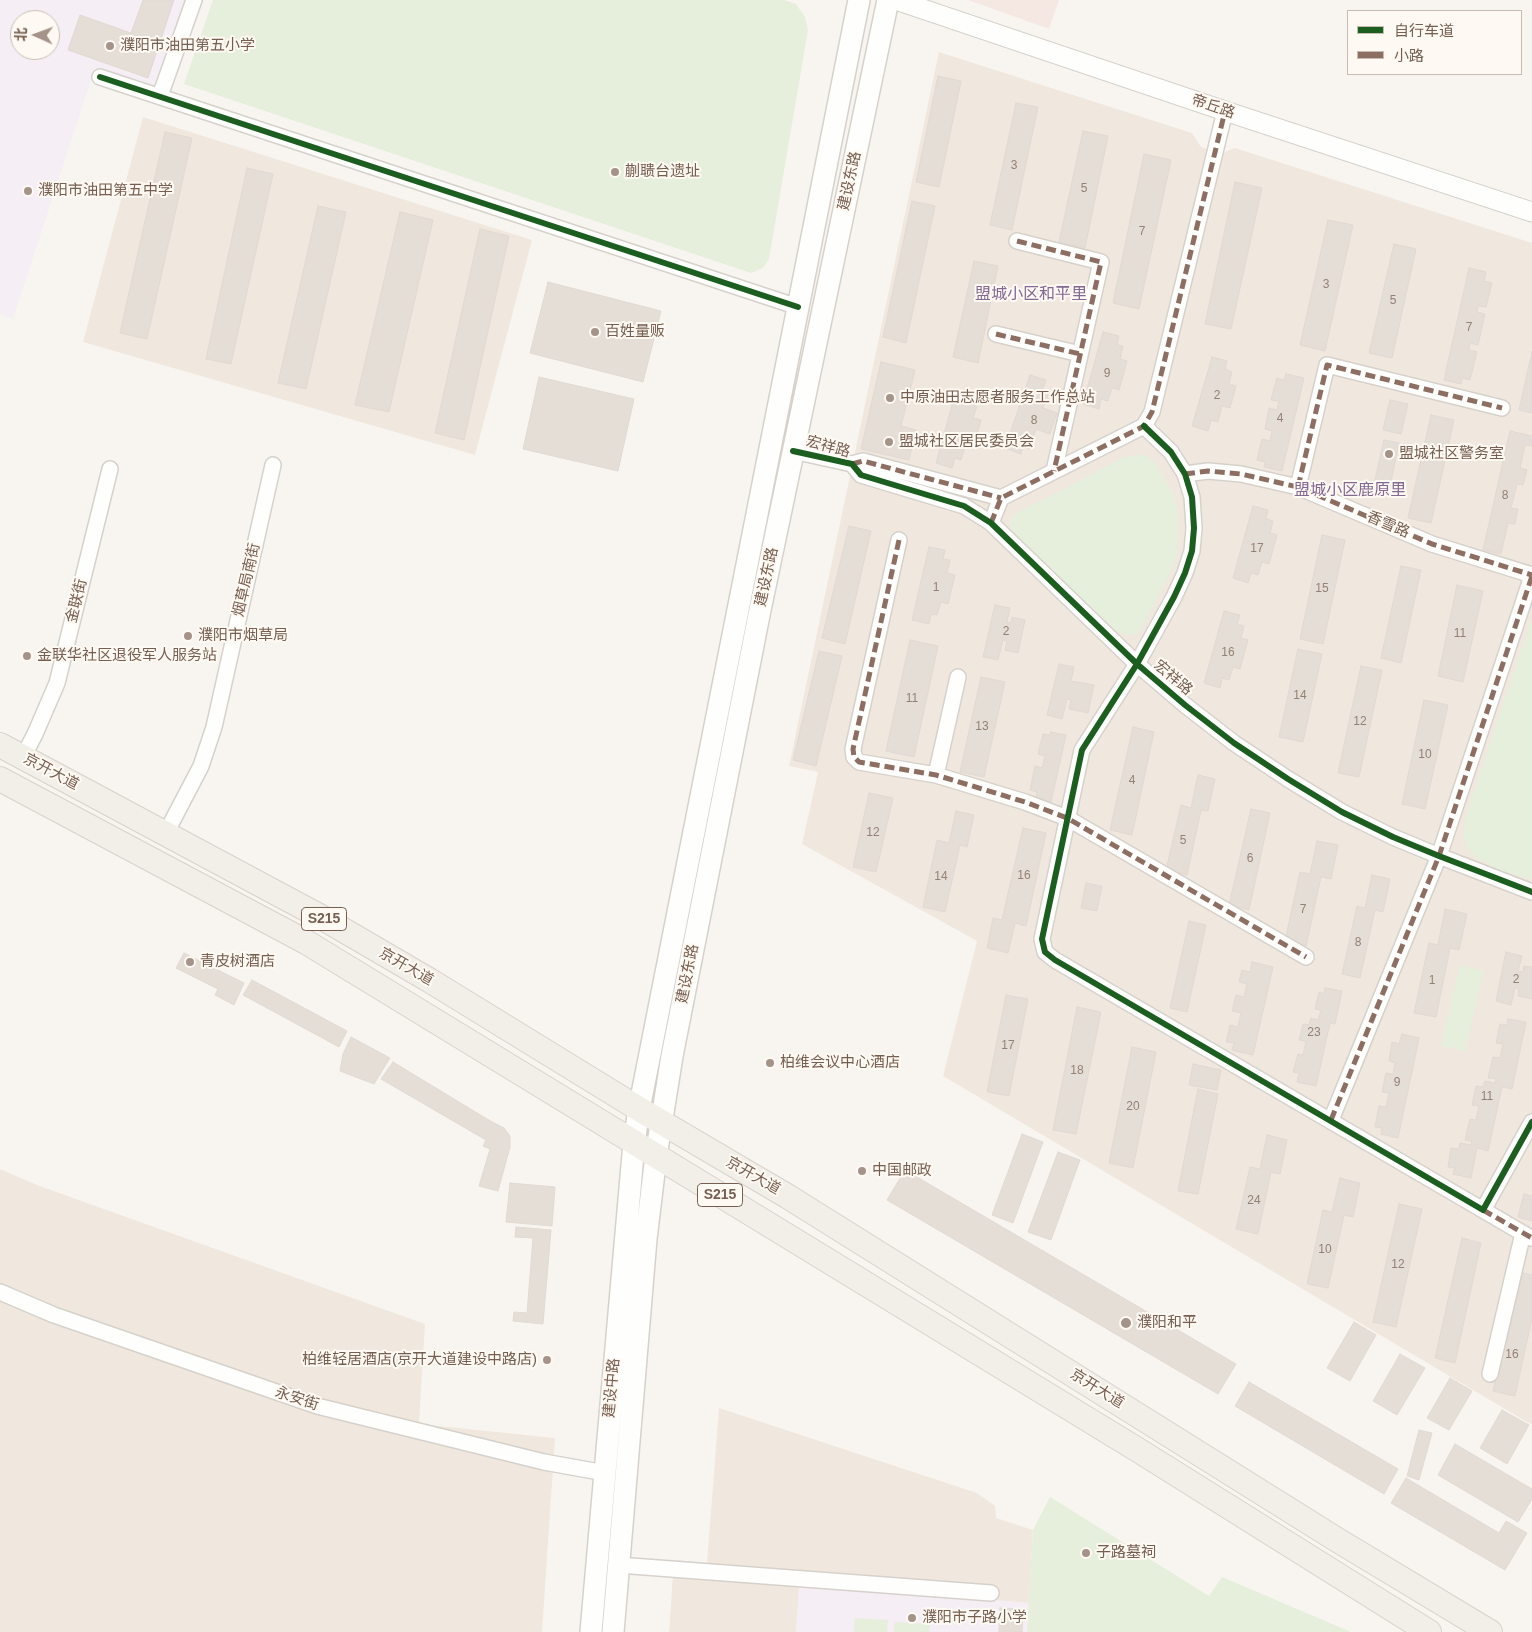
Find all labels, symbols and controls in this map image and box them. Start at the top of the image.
north arrow [10,10,60,60]
legend [1347,10,1522,75]
text: 自行车道 [1394,22,1454,39]
text: 北 [13,27,29,42]
place label: 濮阳市油田第五小学 [120,37,255,55]
marker: 濮阳市油田第五小学 [104,40,116,52]
text: 小路 [1394,47,1424,64]
street label: 帝丘路 [1189,91,1237,123]
street label: 建设东路 [835,150,865,212]
house number: 3 [1011,159,1017,173]
place label: 蒯聩台遗址 [625,163,700,181]
marker: 蒯聩台遗址 [609,166,621,178]
place label: 濮阳市油田第五中学 [38,182,173,200]
house number: 5 [1081,182,1087,196]
marker: 濮阳市油田第五中学 [22,185,34,197]
house number: 7 [1139,225,1145,239]
house number: 3 [1323,278,1329,292]
district label: 盟城小区和平里 [975,285,1087,305]
house number: 5 [1390,294,1396,308]
house number: 7 [1466,321,1472,335]
place label: 百姓量贩 [605,323,665,341]
marker: 百姓量贩 [589,326,601,338]
house number: 9 [1104,367,1110,381]
place label: 中原油田志愿者服务工作总站 [900,389,1095,407]
house number: 2 [1214,389,1220,403]
marker: 中原油田志愿者服务工作总站 [884,392,896,404]
house number: 4 [1277,412,1283,426]
house number: 8 [1031,414,1037,428]
street label: 宏祥路 [804,432,852,462]
place label: 盟城社区居民委员会 [899,433,1034,451]
marker: 盟城社区居民委员会 [883,436,895,448]
place label: 盟城社区警务室 [1399,445,1504,463]
marker: 盟城社区警务室 [1383,448,1395,460]
district label: 盟城小区鹿原里 [1294,481,1406,501]
house number: 8 [1502,489,1508,503]
street label: 香雪路 [1364,508,1412,542]
street label: 烟草局南街 [230,541,264,619]
house number: 17 [1250,542,1264,556]
street label: 建设东路 [752,546,782,608]
street label: 金联街 [63,577,91,625]
house number: 1 [933,581,939,595]
house number: 15 [1315,582,1329,596]
house number: 2 [1003,625,1009,639]
place label: 濮阳市烟草局 [198,627,288,645]
house number: 11 [1454,627,1466,641]
marker: 濮阳市烟草局 [182,630,194,642]
house number: 16 [1221,646,1235,660]
place label: 金联华社区退役军人服务站 [37,647,217,665]
marker: 金联华社区退役军人服务站 [21,650,33,662]
street label: 宏祥路 [1150,657,1196,699]
house number: 14 [1293,689,1307,703]
house number: 11 [906,692,918,706]
house number: 12 [1353,715,1367,729]
house number: 13 [975,720,989,734]
house number: 10 [1418,748,1432,762]
street label: 京开大道 [20,750,82,794]
house number: 4 [1129,774,1135,788]
house number: 12 [866,826,880,840]
house number: 5 [1180,834,1186,848]
house number: 6 [1247,852,1253,866]
house number: 16 [1017,869,1031,883]
house number: 14 [934,870,948,884]
house number: 7 [1300,903,1306,917]
road number: S215 [302,908,346,931]
house number: 8 [1355,936,1361,950]
street label: 建设东路 [673,943,703,1005]
street label: 京开大道 [376,944,436,990]
place label: 青皮树酒店 [200,953,275,971]
marker: 青皮树酒店 [184,956,196,968]
house number: 2 [1513,973,1519,987]
house number: 1 [1429,974,1435,988]
house number: 23 [1307,1026,1321,1040]
house number: 17 [1001,1039,1015,1053]
place label: 柏维会议中心酒店 [780,1054,900,1072]
marker: 柏维会议中心酒店 [764,1057,776,1069]
house number: 18 [1070,1064,1084,1078]
house number: 9 [1394,1076,1400,1090]
house number: 11 [1481,1090,1493,1104]
house number: 20 [1126,1100,1140,1114]
street label: 京开大道 [723,1153,783,1199]
place label: 中国邮政 [872,1162,932,1180]
marker: 中国邮政 [856,1165,868,1177]
road number: S215 [698,1184,742,1206]
house number: 24 [1247,1194,1261,1208]
house number: 10 [1318,1243,1332,1257]
house number: 12 [1391,1258,1405,1272]
place label: 濮阳和平 [1137,1314,1197,1332]
marker: 濮阳和平 [1119,1316,1133,1330]
house number: 16 [1505,1348,1519,1362]
place label: 柏维轻居酒店(京开大道建设中路店) [302,1351,537,1369]
marker: 柏维轻居酒店(京开大道建设中路店) [541,1354,553,1366]
street label: 建设中路 [600,1357,624,1419]
street label: 京开大道 [1067,1365,1127,1413]
street label: 永安街 [273,1383,321,1415]
place label: 子路墓祠 [1096,1544,1156,1562]
marker: 子路墓祠 [1080,1547,1092,1559]
place label: 濮阳市子路小学 [922,1609,1027,1627]
marker: 濮阳市子路小学 [906,1612,918,1624]

